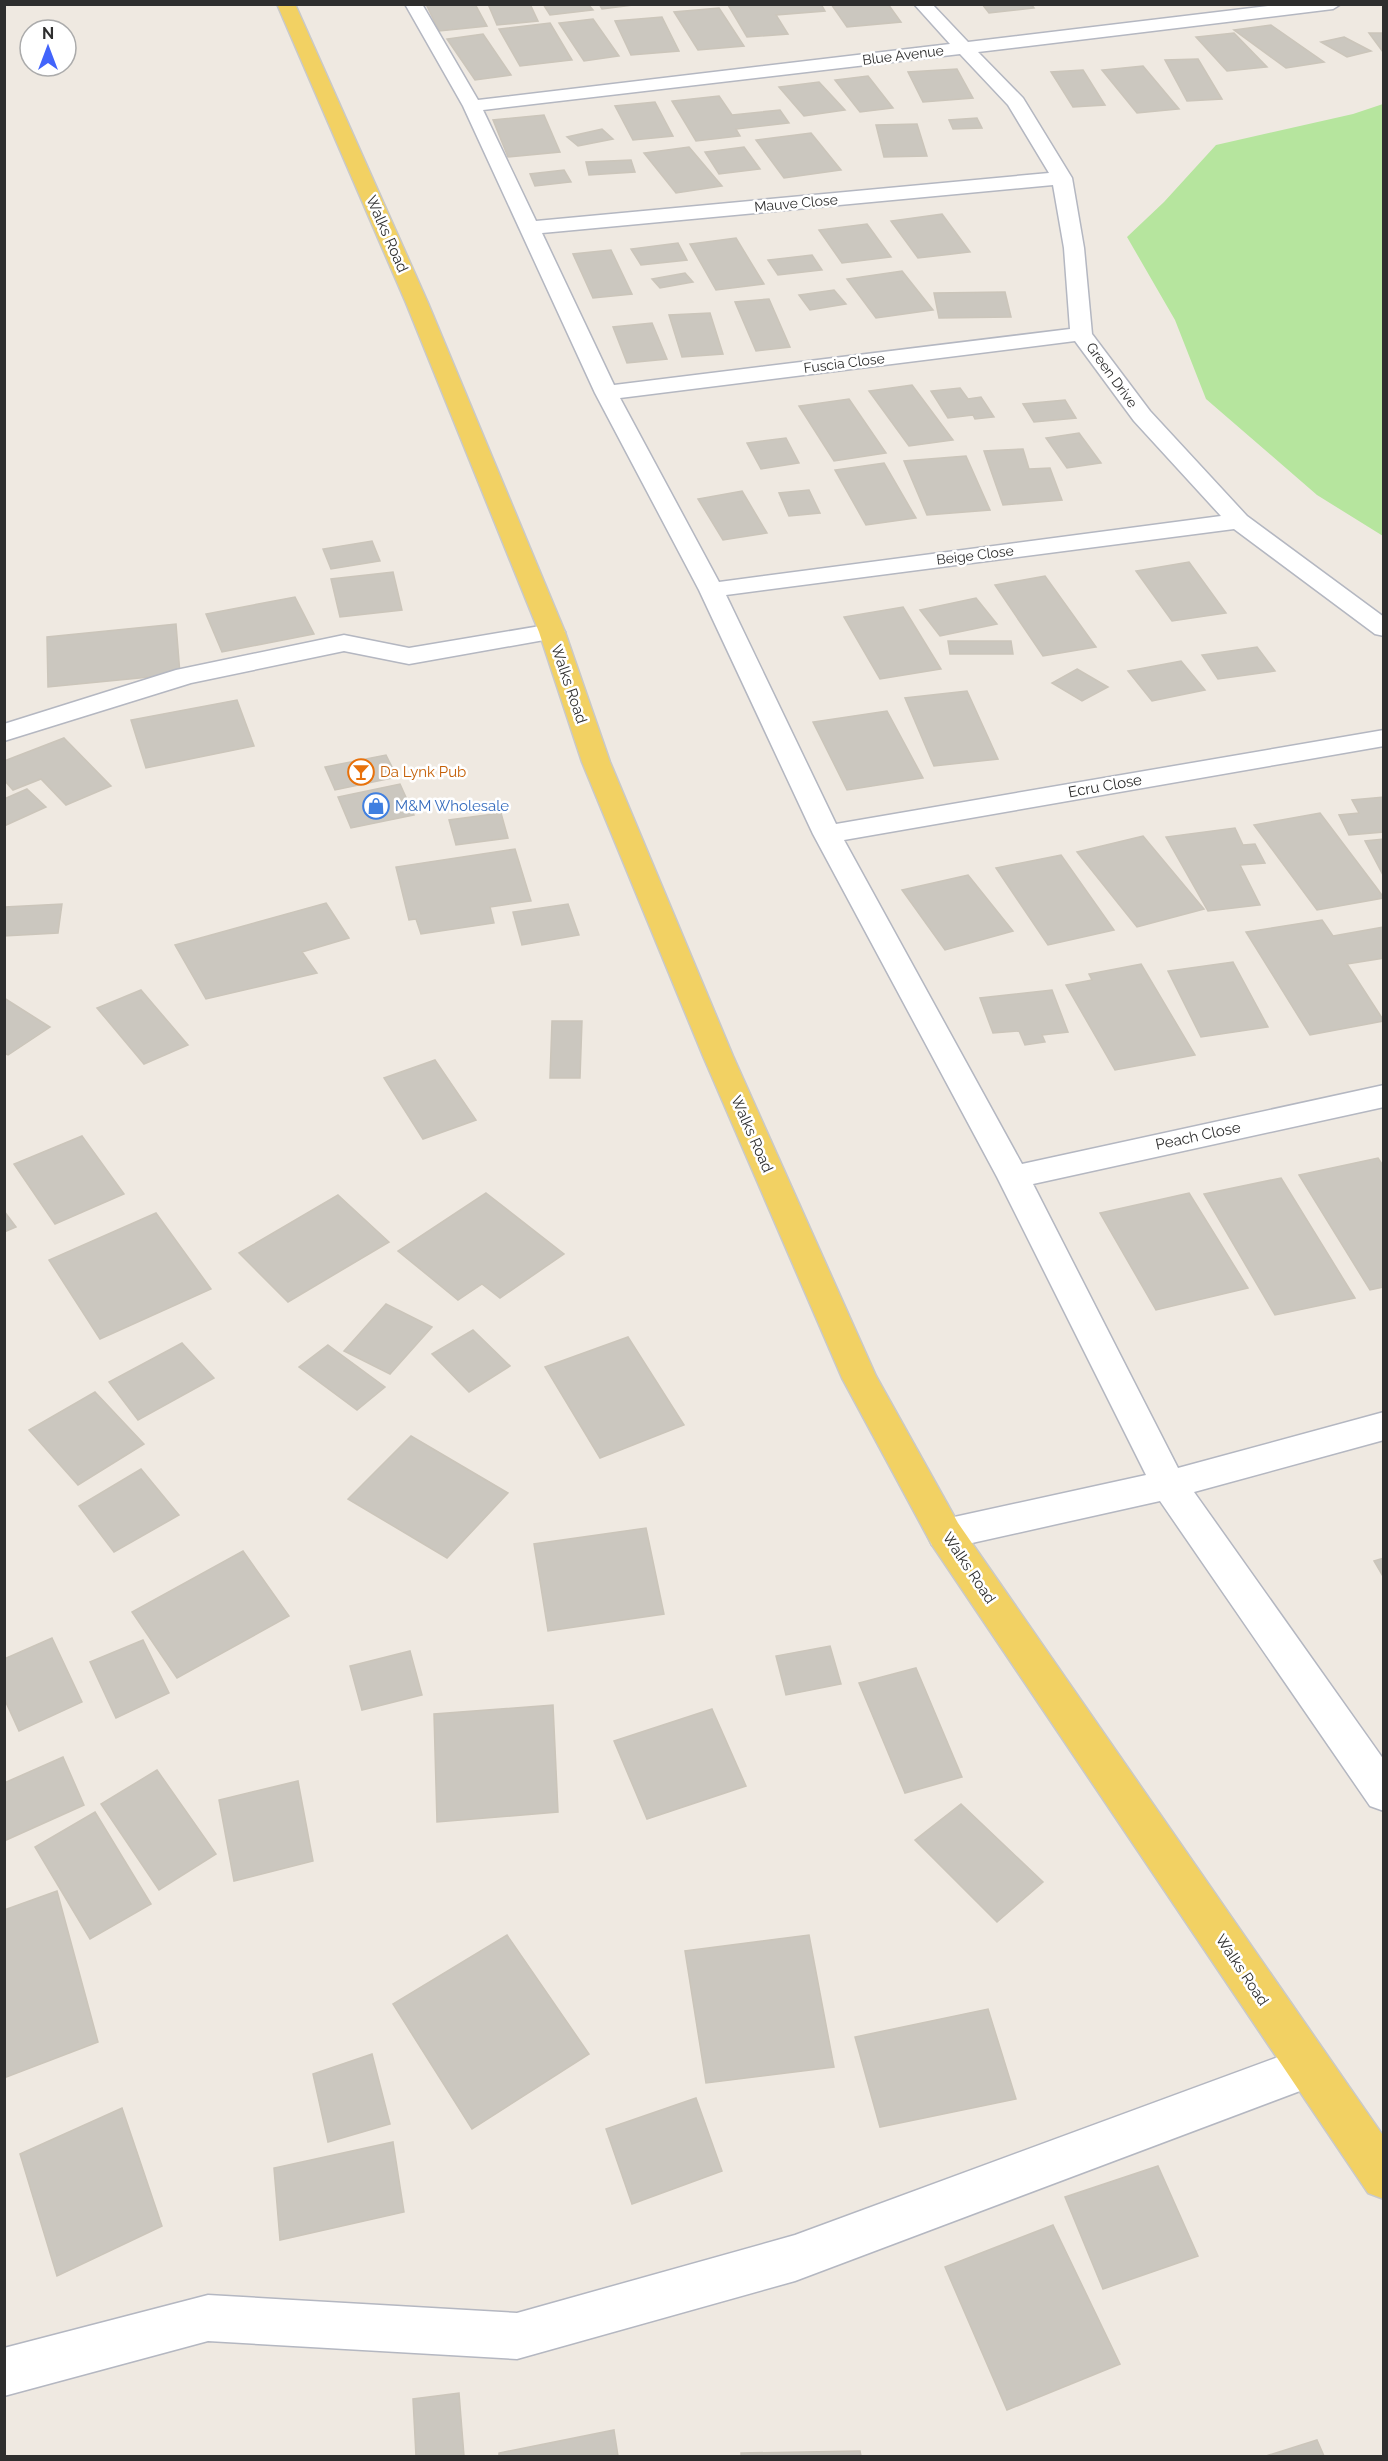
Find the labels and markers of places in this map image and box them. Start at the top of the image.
bar icon: Da Lynk Pub [346,757,376,787]
place label: Da Lynk Pub [380,763,466,781]
shop icon: M&M Wholesale [361,791,391,821]
place label: M&M Wholesale [395,797,509,815]

